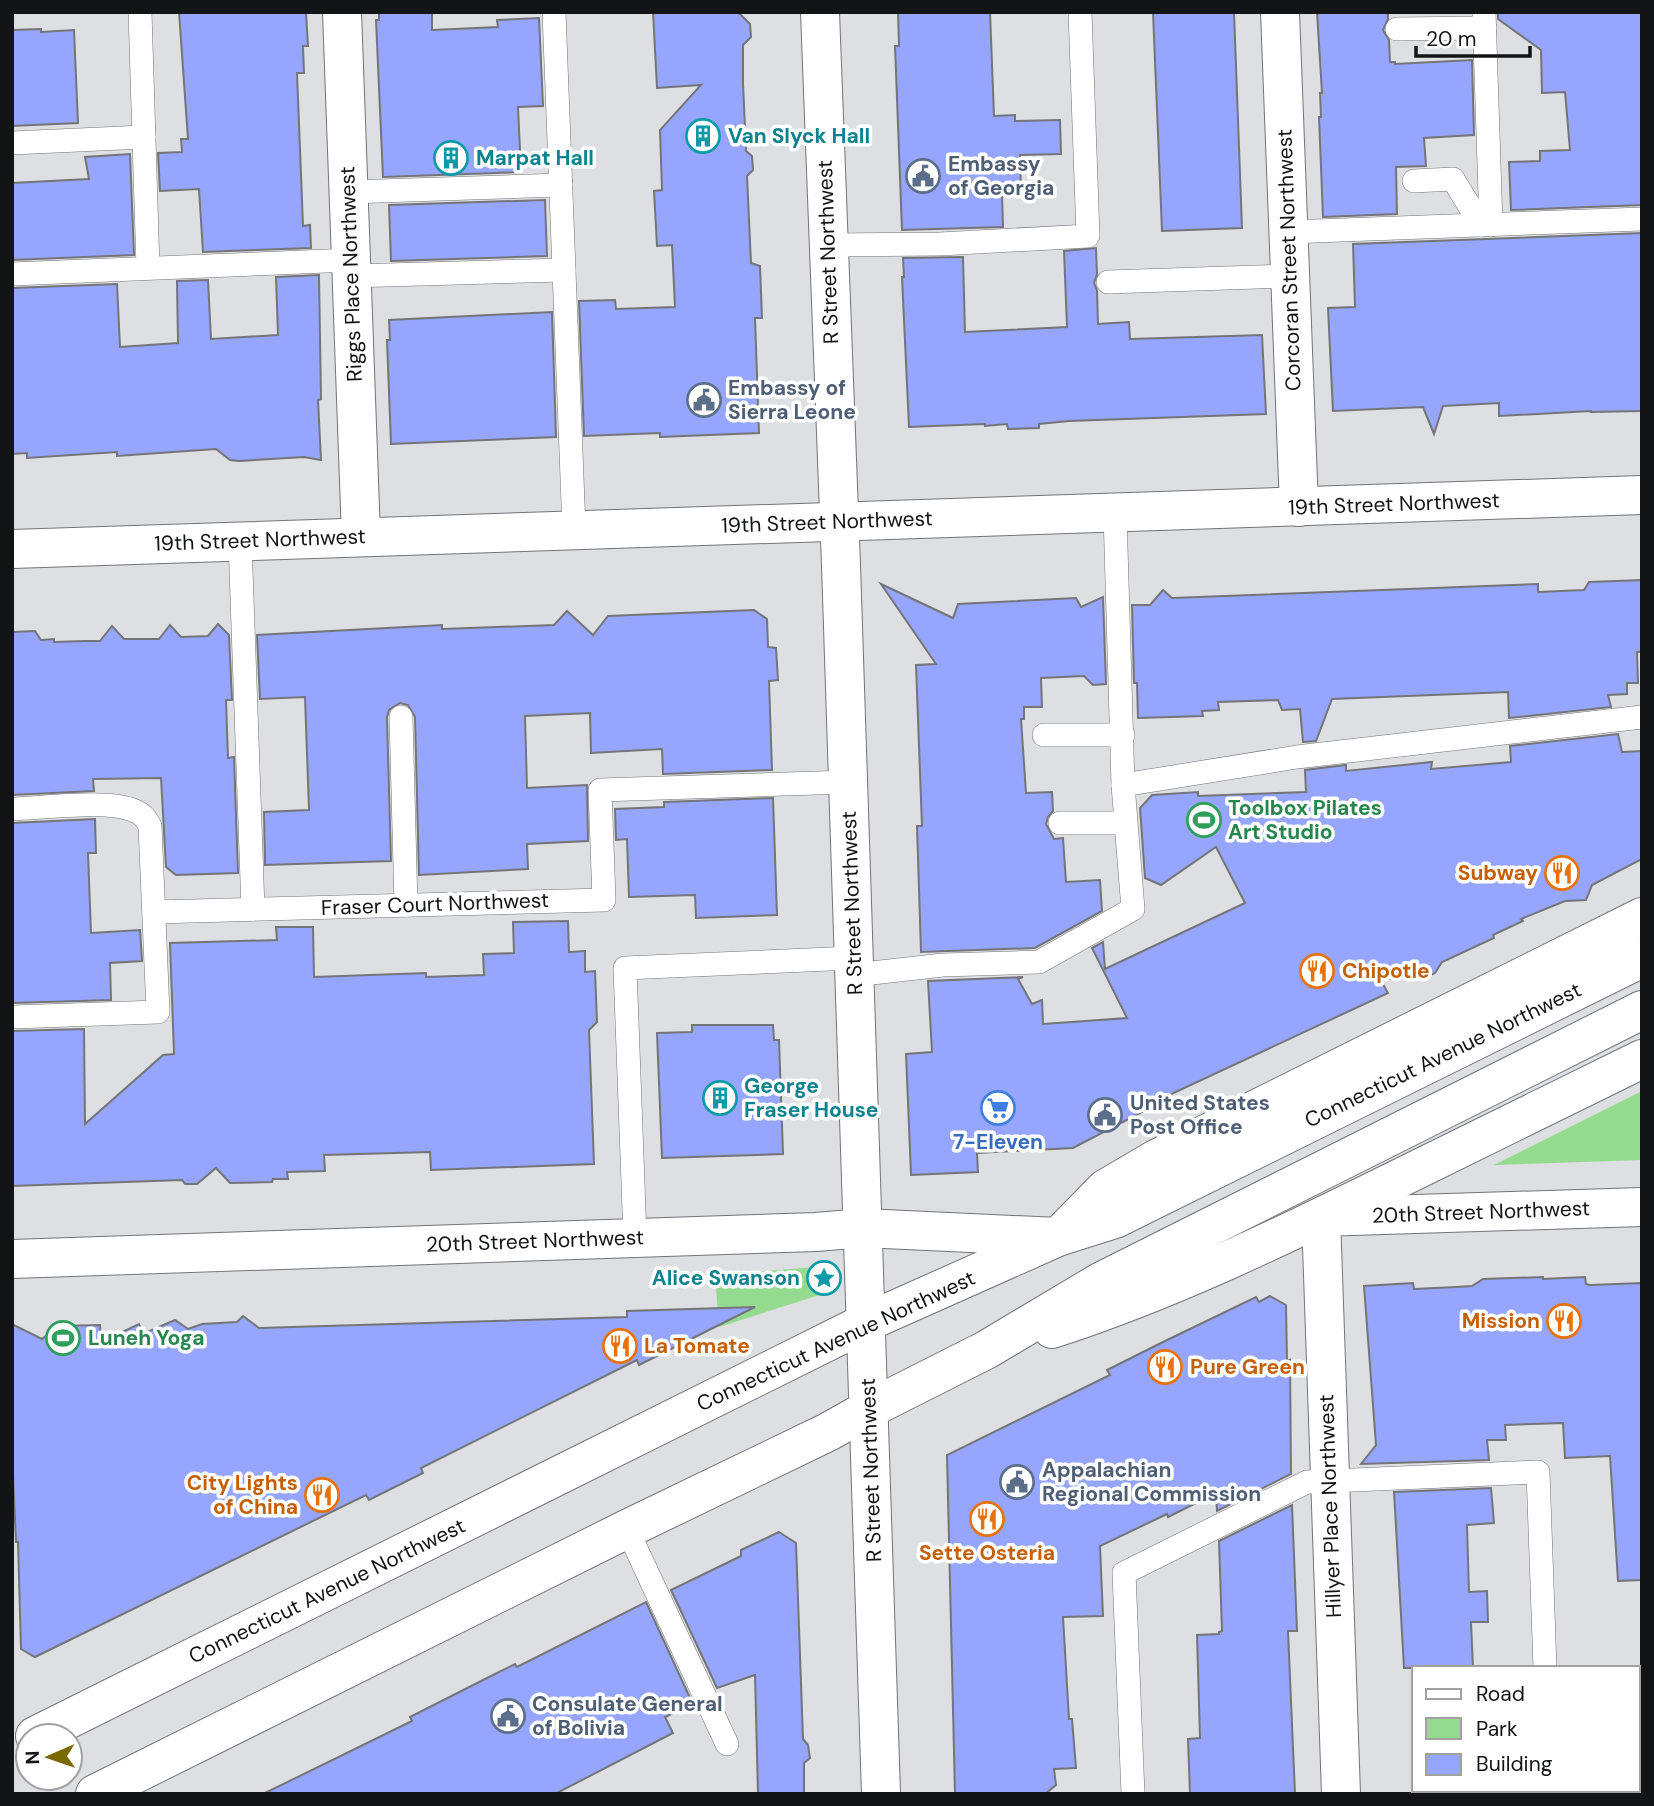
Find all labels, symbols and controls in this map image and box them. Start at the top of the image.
scale bar [1416,14,1530,58]
text: 20 m [1426,25,1477,53]
building icon: Van Slyck Hall [684,117,722,155]
place label: Van Slyck Hall [728,122,870,150]
street label: Corcoran Street Northwest [1270,128,1308,392]
building icon: Marpat Hall [432,139,470,177]
place label: Marpat Hall [476,144,594,172]
place label: Embassy of Georgia [948,150,1054,202]
public building icon: Embassy of Georgia [904,157,942,195]
street label: R Street Northwest [811,160,845,344]
street label: Riggs Place Northwest [333,166,369,382]
place label: Embassy of Sierra Leone [728,374,856,426]
public building icon: Embassy of Sierra Leone [685,381,723,419]
street label: 19th Street Northwest [1288,486,1500,522]
street label: 19th Street Northwest [721,504,933,540]
street label: 19th Street Northwest [154,522,366,558]
place label: Toolbox Pilates Art Studio [1228,794,1382,846]
sports icon: Toolbox Pilates Art Studio [1185,801,1223,839]
street label: R Street Northwest [835,811,869,995]
restaurant icon: Subway [1543,854,1581,892]
place label: Subway [1458,859,1538,887]
street label: Fraser Court Northwest [320,886,550,922]
restaurant icon: Chipotle [1298,952,1336,990]
place label: Chipotle [1342,957,1430,985]
street label: Connecticut Avenue Northwest [1300,976,1586,1134]
place label: George Fraser House [744,1072,878,1124]
building icon: George Fraser House [701,1079,739,1117]
supermarket icon: 7-Eleven [979,1089,1017,1127]
place label: United States Post Office [1130,1089,1270,1141]
public building icon: United States Post Office [1086,1096,1124,1134]
place label: 7-Eleven [953,1128,1043,1156]
street label: 20th Street Northwest [1371,1194,1591,1230]
street label: 20th Street Northwest [425,1223,645,1259]
place icon: Alice Swanson [805,1259,843,1297]
place label: Alice Swanson [652,1264,800,1292]
street label: Connecticut Avenue Northwest [692,1264,980,1418]
restaurant icon: Mission [1545,1302,1583,1340]
place label: Mission [1462,1307,1540,1335]
sports icon: Luneh Yoga [44,1319,82,1357]
place label: Luneh Yoga [88,1324,205,1352]
restaurant icon: La Tomate [601,1327,639,1365]
place label: La Tomate [644,1332,750,1360]
restaurant icon: Pure Green [1146,1348,1184,1386]
place label: Pure Green [1190,1353,1305,1381]
street label: R Street Northwest [854,1378,888,1562]
street label: Hillyer Place Northwest [1312,1394,1348,1618]
place label: Appalachian Regional Commission [1042,1456,1261,1508]
public building icon: Appalachian Regional Commission [998,1463,1036,1501]
place label: City Lights of China [187,1469,298,1521]
restaurant icon: City Lights of China [303,1476,341,1514]
restaurant icon: Sette Osteria [968,1500,1006,1538]
street label: Connecticut Avenue Northwest [184,1512,470,1670]
place label: Sette Osteria [919,1539,1055,1567]
legend [1412,1666,1640,1792]
text: Road [1476,1680,1525,1708]
place label: Consulate General of Bolivia [532,1690,723,1742]
public building icon: Consulate General of Bolivia [489,1697,527,1735]
text: Park [1476,1715,1518,1743]
north arrow [14,1722,84,1792]
text: N [20,1750,45,1765]
text: Building [1476,1750,1553,1778]

